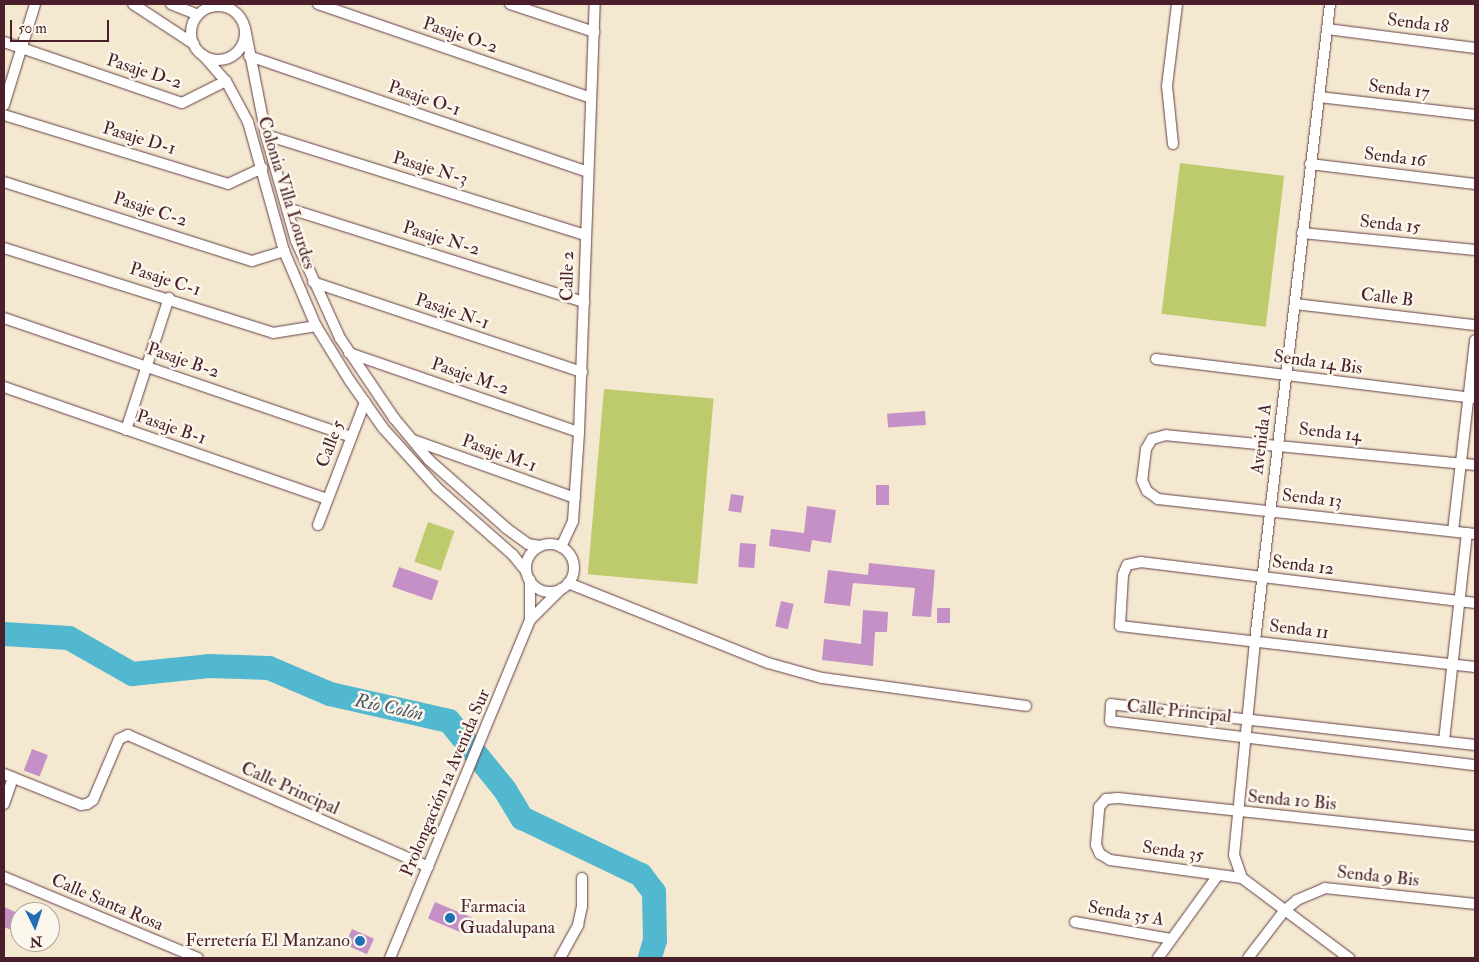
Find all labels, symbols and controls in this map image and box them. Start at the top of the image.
scale bar [12,10,111,42]
street label: Senda 18 [1386,10,1450,38]
street label: Pasaje O-2 [420,13,500,59]
text: 50 m [18,19,47,38]
street label: Pasaje D-2 [104,50,184,94]
street label: Senda 17 [1367,76,1431,104]
street label: Pasaje O-1 [385,77,463,121]
street label: Colonia Villa Lourdes [253,114,319,272]
street label: Pasaje D-1 [100,118,178,160]
street label: Senda 16 [1363,143,1427,173]
street label: Pasaje N-3 [390,147,470,191]
street label: Pasaje C-2 [110,188,190,232]
street label: Senda 15 [1358,211,1422,239]
street label: Pasaje N-2 [400,217,482,261]
street label: Calle 2 [557,251,579,301]
street label: Pasaje C-1 [127,258,203,302]
street label: Calle B [1359,284,1415,312]
street label: Pasaje N-1 [412,289,492,335]
street label: Pasaje B-2 [144,339,222,383]
street label: Senda 14 Bis [1272,346,1364,380]
street label: Pasaje M-2 [428,354,512,400]
street label: Avenida A [1247,402,1277,476]
street label: Pasaje B-1 [133,406,209,450]
street label: Calle 5 [312,417,350,471]
street label: Senda 14 [1298,419,1362,447]
street label: Pasaje M-1 [459,431,539,477]
street label: Senda 13 [1281,485,1343,513]
street label: Senda 12 [1271,551,1335,581]
street label: Senda 11 [1268,616,1330,644]
street label: Prolongación 1a Avenida Sur [397,686,495,880]
water label: Río Colón [353,690,425,726]
street label: Calle Principal [1126,696,1232,728]
street label: Calle Principal [238,758,342,820]
street label: Senda 10 Bis [1247,786,1337,816]
street label: Senda 35 [1141,837,1205,867]
street label: Senda 9 Bis [1336,862,1420,892]
street label: Calle Santa Rosa [48,870,166,936]
place label: Farmacia Guadalupana [460,897,555,940]
street label: Senda 35 A [1086,897,1166,931]
north arrow [10,902,60,952]
marker: Farmacia Guadalupana [444,912,456,924]
place label: Ferretería El Manzano [185,930,350,952]
text: N [29,933,43,950]
marker: Ferretería El Manzano [354,935,366,947]

